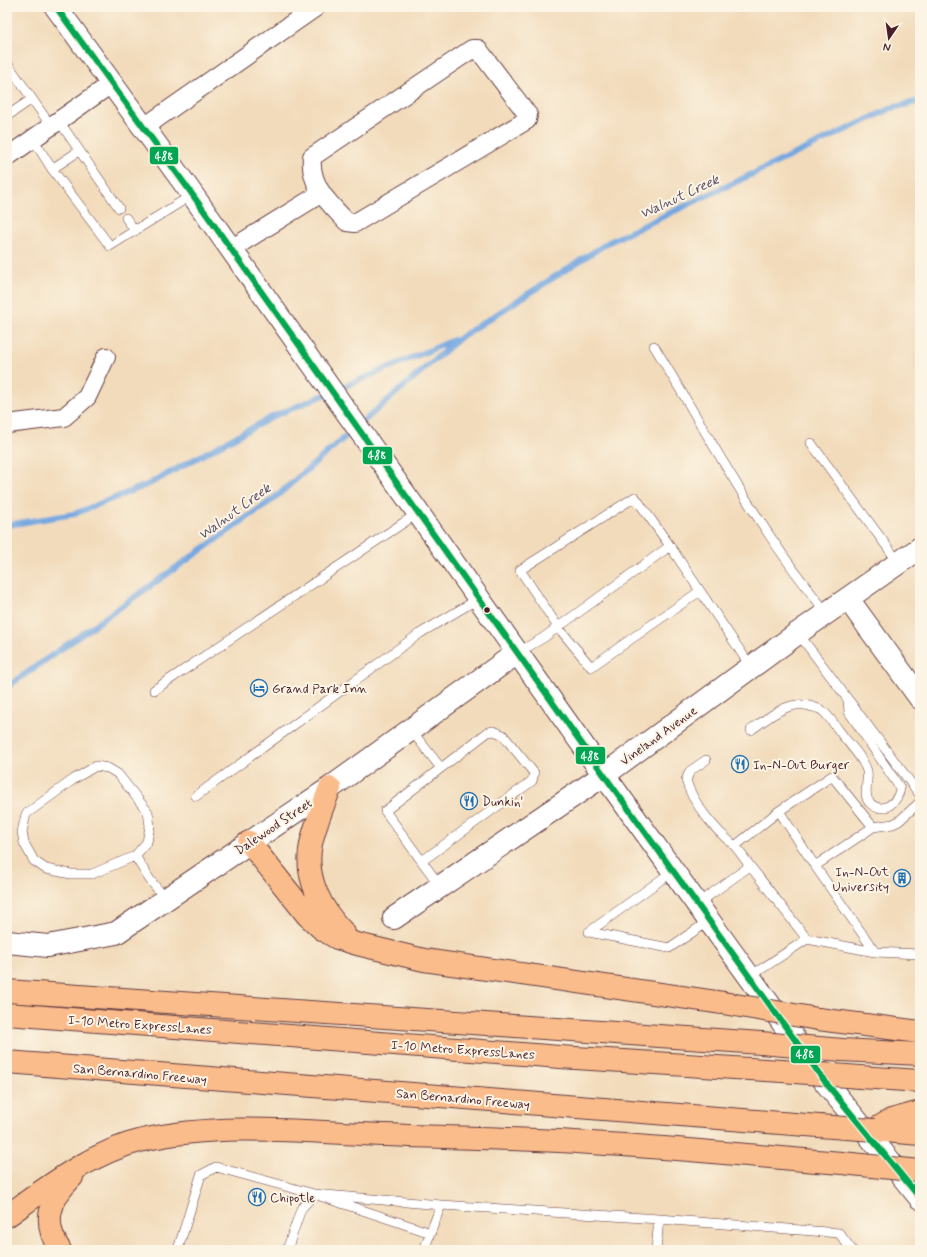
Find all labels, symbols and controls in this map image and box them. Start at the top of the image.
north arrow [869,18,909,58]
text: N [882,39,892,54]
line badge: 488 [149,146,179,165]
text: 488 [155,150,173,164]
water label: Walnut Creek [637,170,723,223]
line badge: 488 [362,446,393,465]
text: 488 [368,449,386,463]
water label: Walnut Creek [195,479,275,544]
unlabelled marker [482,605,492,615]
hotel icon: Grand Park Inn [249,678,269,698]
place label: Grand Park Inn [272,681,367,698]
street label: Vineland Avenue [617,702,701,770]
line badge: 488 [575,746,606,765]
text: 488 [581,750,599,764]
restaurant icon: In-N-Out Burger [730,754,750,774]
place label: In-N-Out Burger [753,757,850,774]
restaurant icon: Dunkin' [459,791,479,811]
place label: Dunkin' [482,794,523,811]
street label: Dalewood Street [232,795,316,859]
place label: In-N-Out University [833,864,889,896]
building icon: In-N-Out University [892,868,912,888]
street label: I-10 Metro ExpressLanes [67,1012,213,1039]
street label: I-10 Metro ExpressLanes [390,1037,536,1064]
line badge: 488 [790,1045,821,1064]
text: 488 [796,1048,814,1062]
street label: San Bernardino Freeway [72,1060,208,1089]
street label: San Bernardino Freeway [395,1085,531,1114]
restaurant icon: Chipotle [247,1187,267,1207]
place label: Chipotle [270,1190,315,1207]

